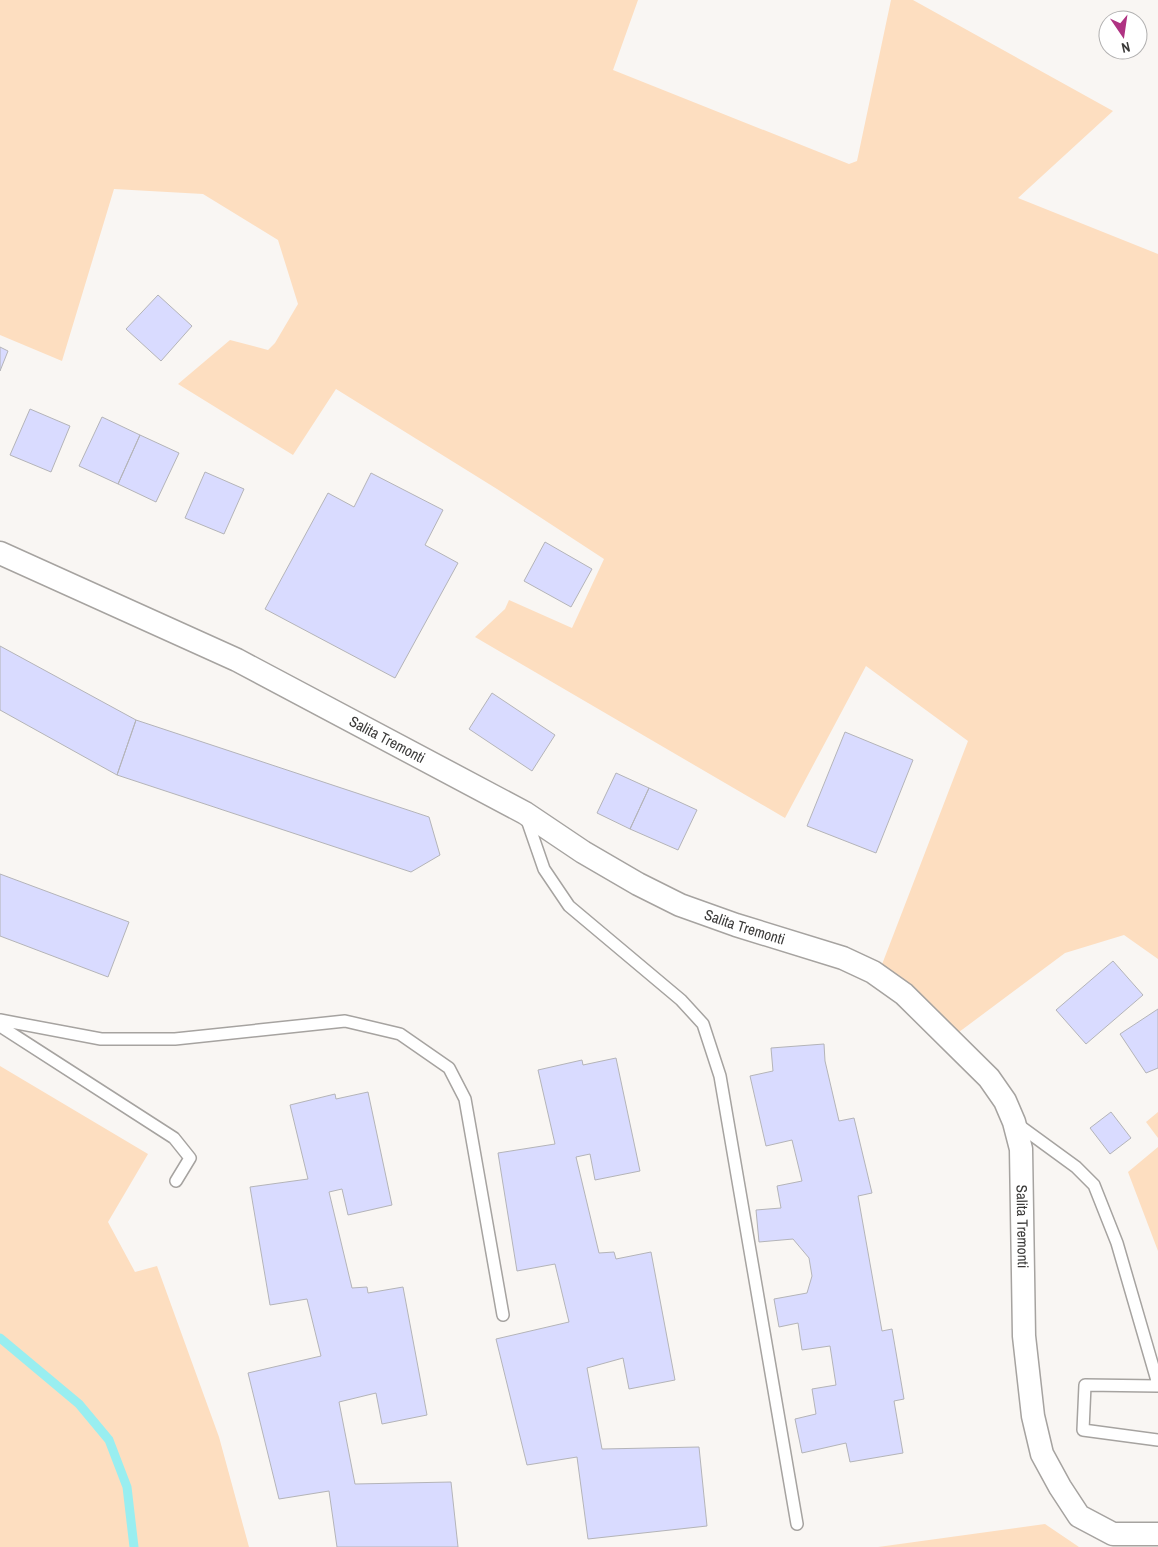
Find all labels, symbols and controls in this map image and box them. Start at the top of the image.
north arrow [1098,10,1148,60]
text: N [1120,38,1132,57]
street label: Salita Tremonti [346,710,429,768]
street label: Salita Tremonti [702,904,788,949]
street label: Salita Tremonti [1012,1185,1034,1268]

